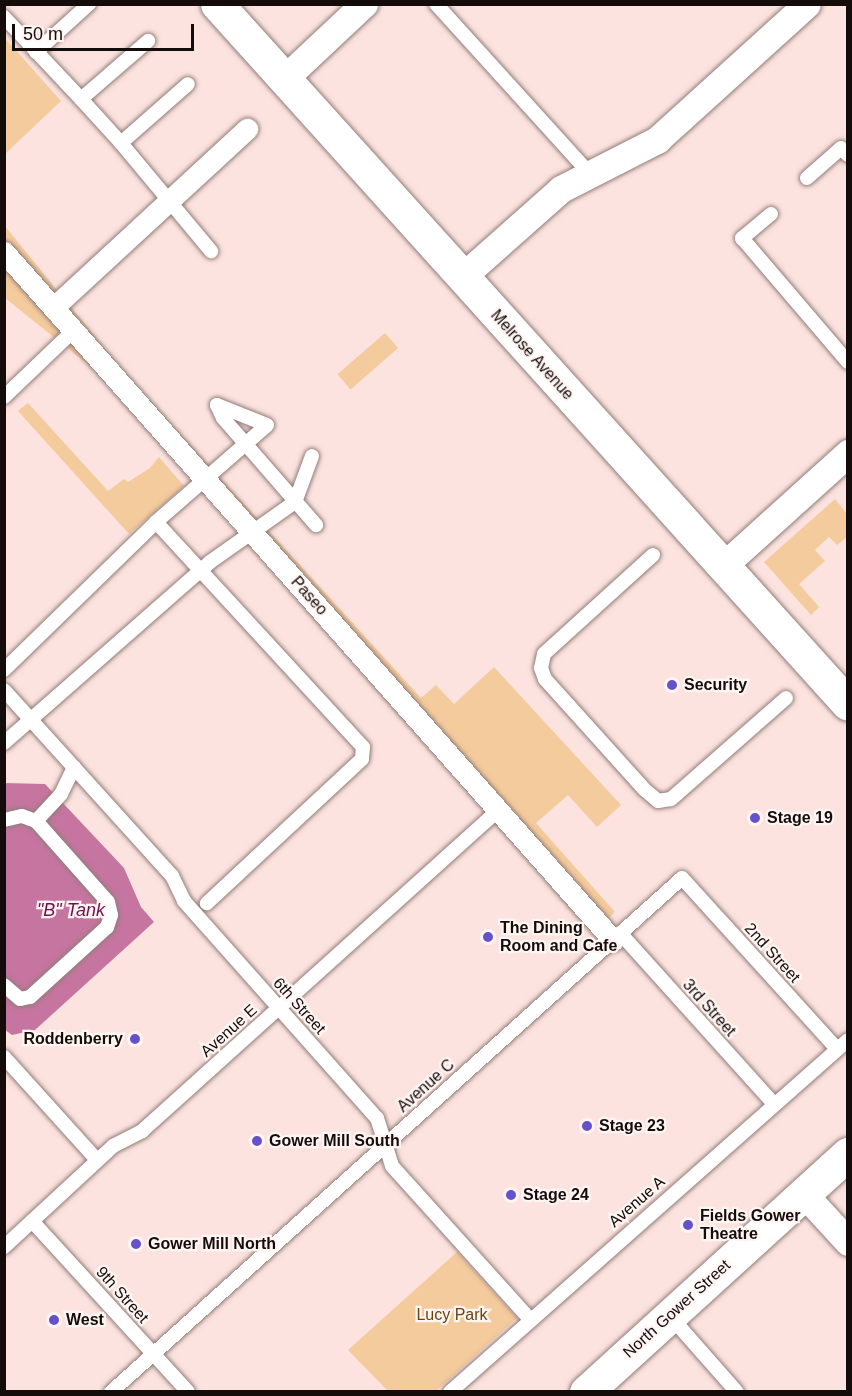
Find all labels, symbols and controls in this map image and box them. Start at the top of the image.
scale bar [15,12,196,50]
text: 50 m [23,24,63,44]
street label: Melrose Avenue [486,306,578,404]
street label: Paseo [287,573,331,619]
place label: Security [684,675,747,695]
marker: Security [665,678,679,692]
place label: Stage 19 [767,808,833,828]
marker: Stage 19 [748,811,762,825]
water label: "B" Tank [37,899,105,921]
place label: The Dining Room and Cafe [500,918,617,956]
street label: 2nd Street [740,919,804,987]
marker: The Dining Room and Cafe [481,930,495,944]
street label: 6th Street [269,974,329,1038]
street label: 3rd Street [678,975,740,1041]
street label: Avenue E [197,1001,261,1061]
place label: Roddenberry [23,1029,123,1049]
marker: Roddenberry [128,1032,142,1046]
street label: Avenue C [394,1055,458,1117]
place label: Stage 23 [599,1116,665,1136]
marker: Stage 23 [580,1119,594,1133]
place label: Gower Mill South [269,1131,400,1151]
marker: Gower Mill South [250,1134,264,1148]
street label: Avenue A [605,1172,669,1232]
place label: Stage 24 [523,1185,589,1205]
marker: Stage 24 [504,1188,518,1202]
place label: Fields Gower Theatre [700,1206,800,1244]
marker: Fields Gower Theatre [681,1218,695,1232]
place label: Gower Mill North [148,1234,276,1254]
marker: Gower Mill North [129,1237,143,1251]
street label: North Gower Street [619,1256,735,1362]
street label: 9th Street [92,1263,152,1327]
park label: Lucy Park [416,1305,488,1325]
place label: West [66,1310,104,1330]
marker: West [47,1313,61,1327]

